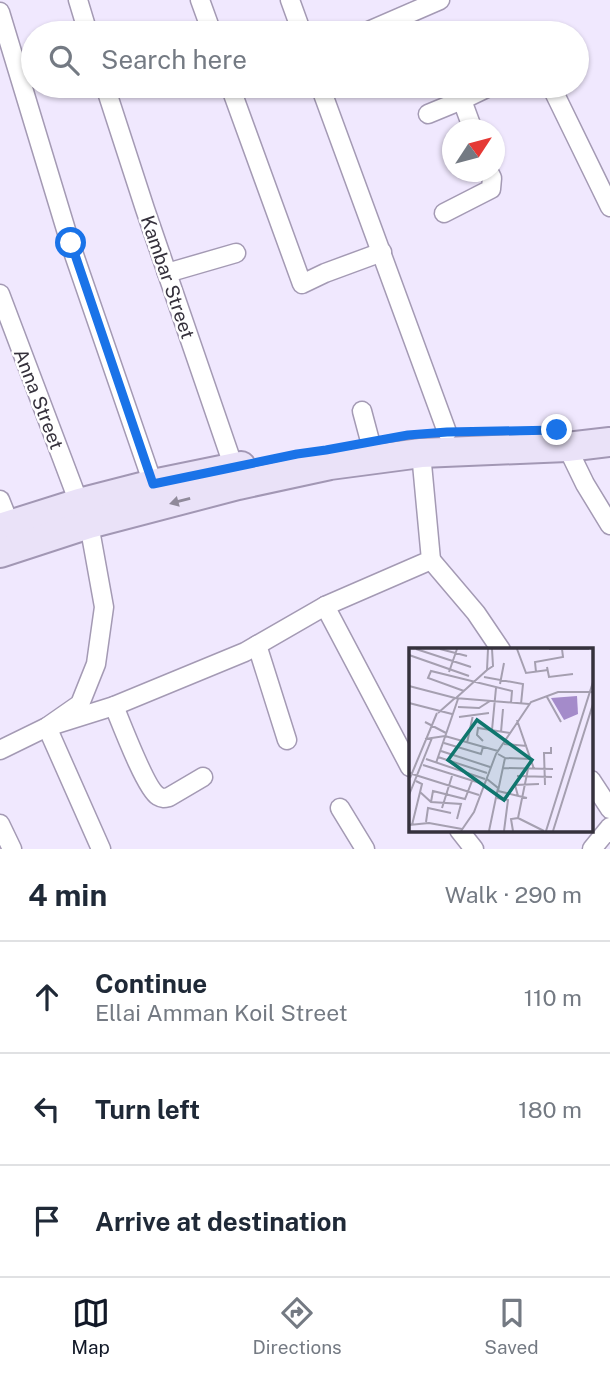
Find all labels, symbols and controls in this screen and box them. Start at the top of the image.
search box [21,21,589,98]
icon: search [45,41,83,79]
text: Search here [101,44,247,75]
north arrow [442,119,505,182]
street label: Kambar Street [137,212,199,342]
route start [55,227,86,258]
street label: Anna Street [10,346,68,452]
route end [541,414,572,445]
one-way arrow [169,496,191,507]
inset map [409,648,592,832]
text: 4 min [28,877,107,913]
text: Walk · 290 m [445,881,582,908]
text: Continue [95,968,207,999]
icon: ahead [28,978,66,1016]
text: 110 m [524,984,582,1011]
text: Ellai Amman Koil Street [95,999,348,1026]
icon: left [28,1090,66,1128]
text: Turn left [95,1094,200,1125]
text: 180 m [518,1096,582,1123]
icon: arrive [28,1202,66,1240]
text: Arrive at destination [95,1206,347,1237]
tab: Map [71,1294,110,1358]
tab: Directions [252,1294,342,1358]
tab: Saved [484,1294,539,1358]

